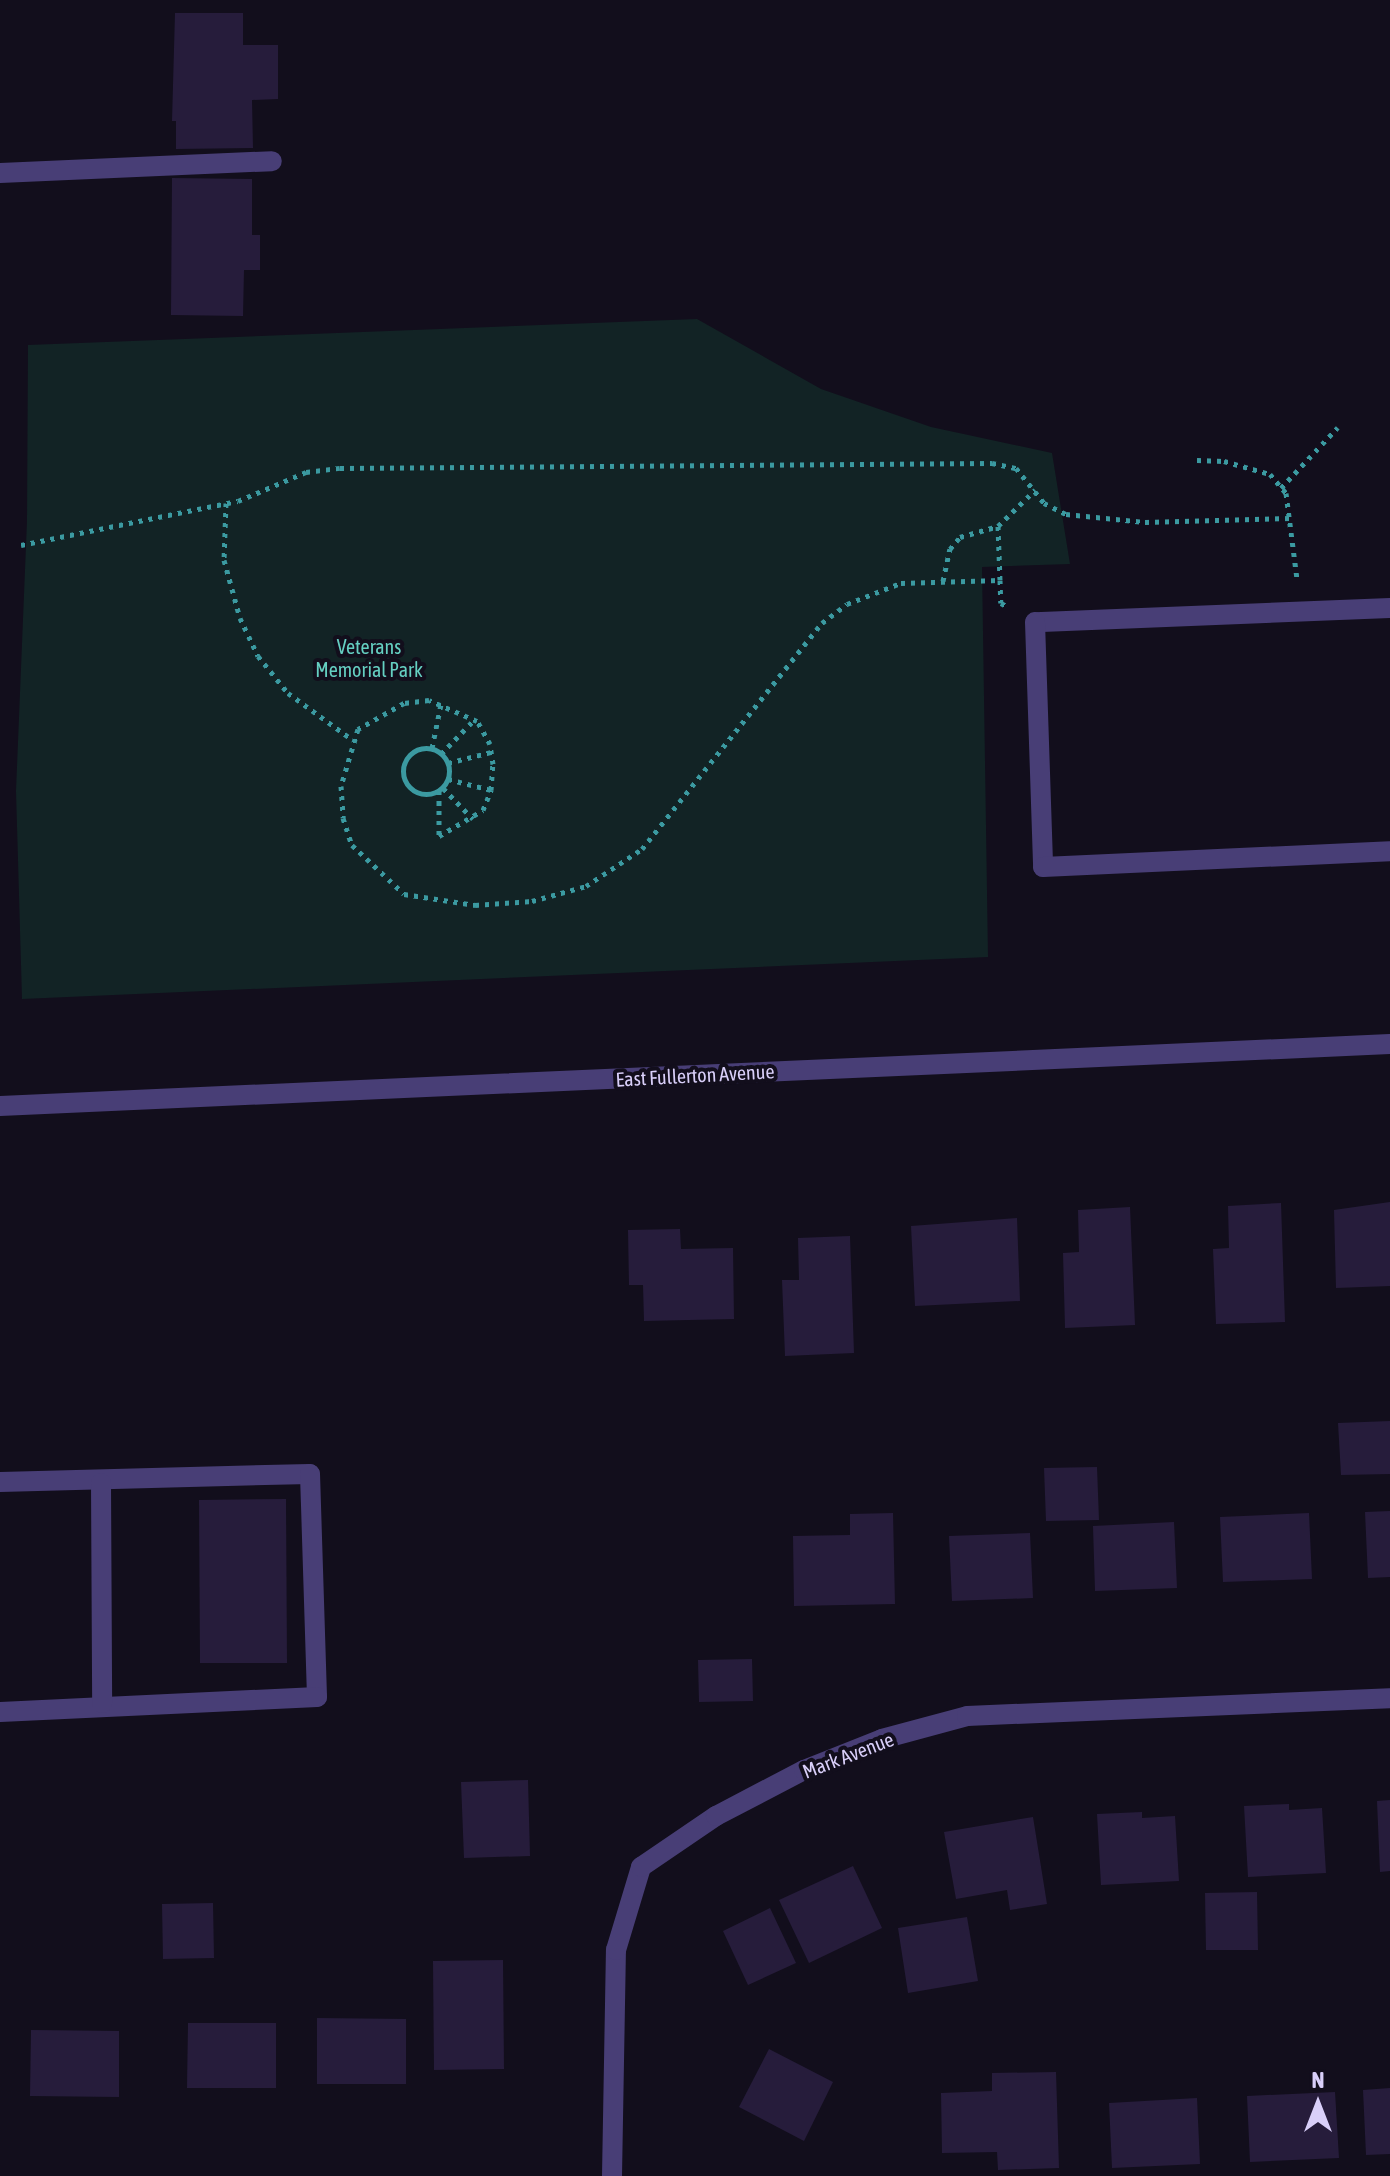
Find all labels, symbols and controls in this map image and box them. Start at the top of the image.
park label: Veterans Memorial Park [315,635,423,682]
street label: East Fullerton Avenue [615,1059,775,1091]
street label: Mark Avenue [799,1727,897,1783]
north arrow [1278,2064,1358,2144]
text: N [1312,2067,1324,2093]

